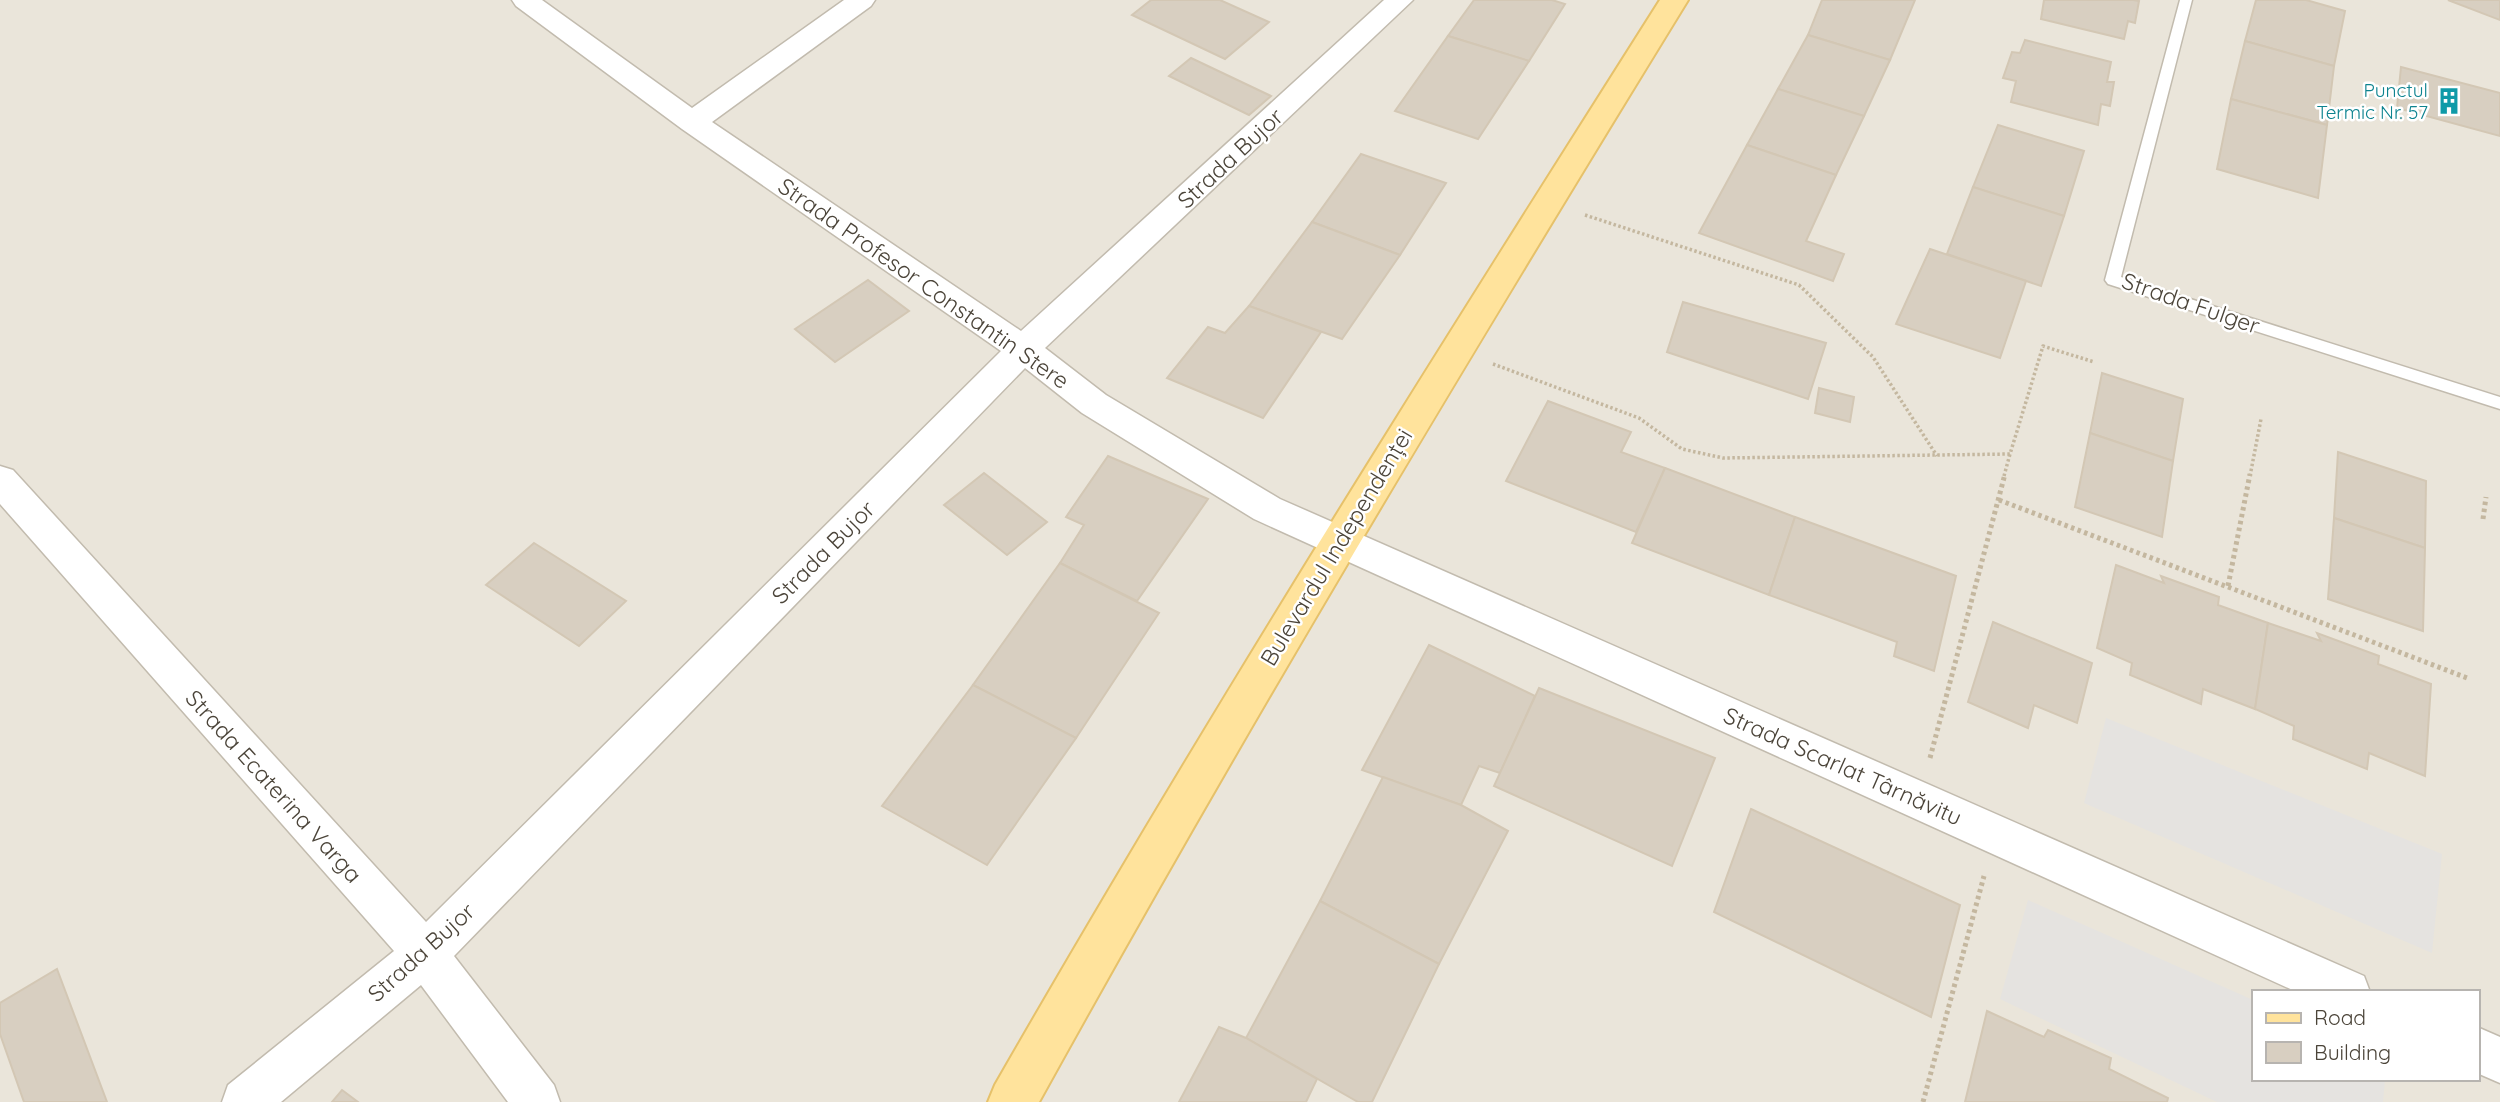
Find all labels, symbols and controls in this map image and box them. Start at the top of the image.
place label: Punctul Termic Nr. 57 [2316,78,2428,124]
building icon: Punctul Termic Nr. 57 [2434,86,2464,116]
street label: Strada Bujor [1171,101,1289,214]
street label: Strada Profesor Constantin Stere [773,171,1075,395]
street label: Strada Fulger [2118,266,2264,340]
street label: Bulevardul Independenței [1254,423,1418,671]
street label: Strada Bujor [765,494,881,610]
street label: Strada Ecaterina Varga [180,683,368,889]
street label: Strada Scarlat Târnăvitu [1719,700,1967,832]
street label: Strada Bujor [361,896,481,1008]
legend [2252,990,2479,1081]
text: Road [2314,1004,2366,1030]
text: Building [2314,1039,2391,1065]

